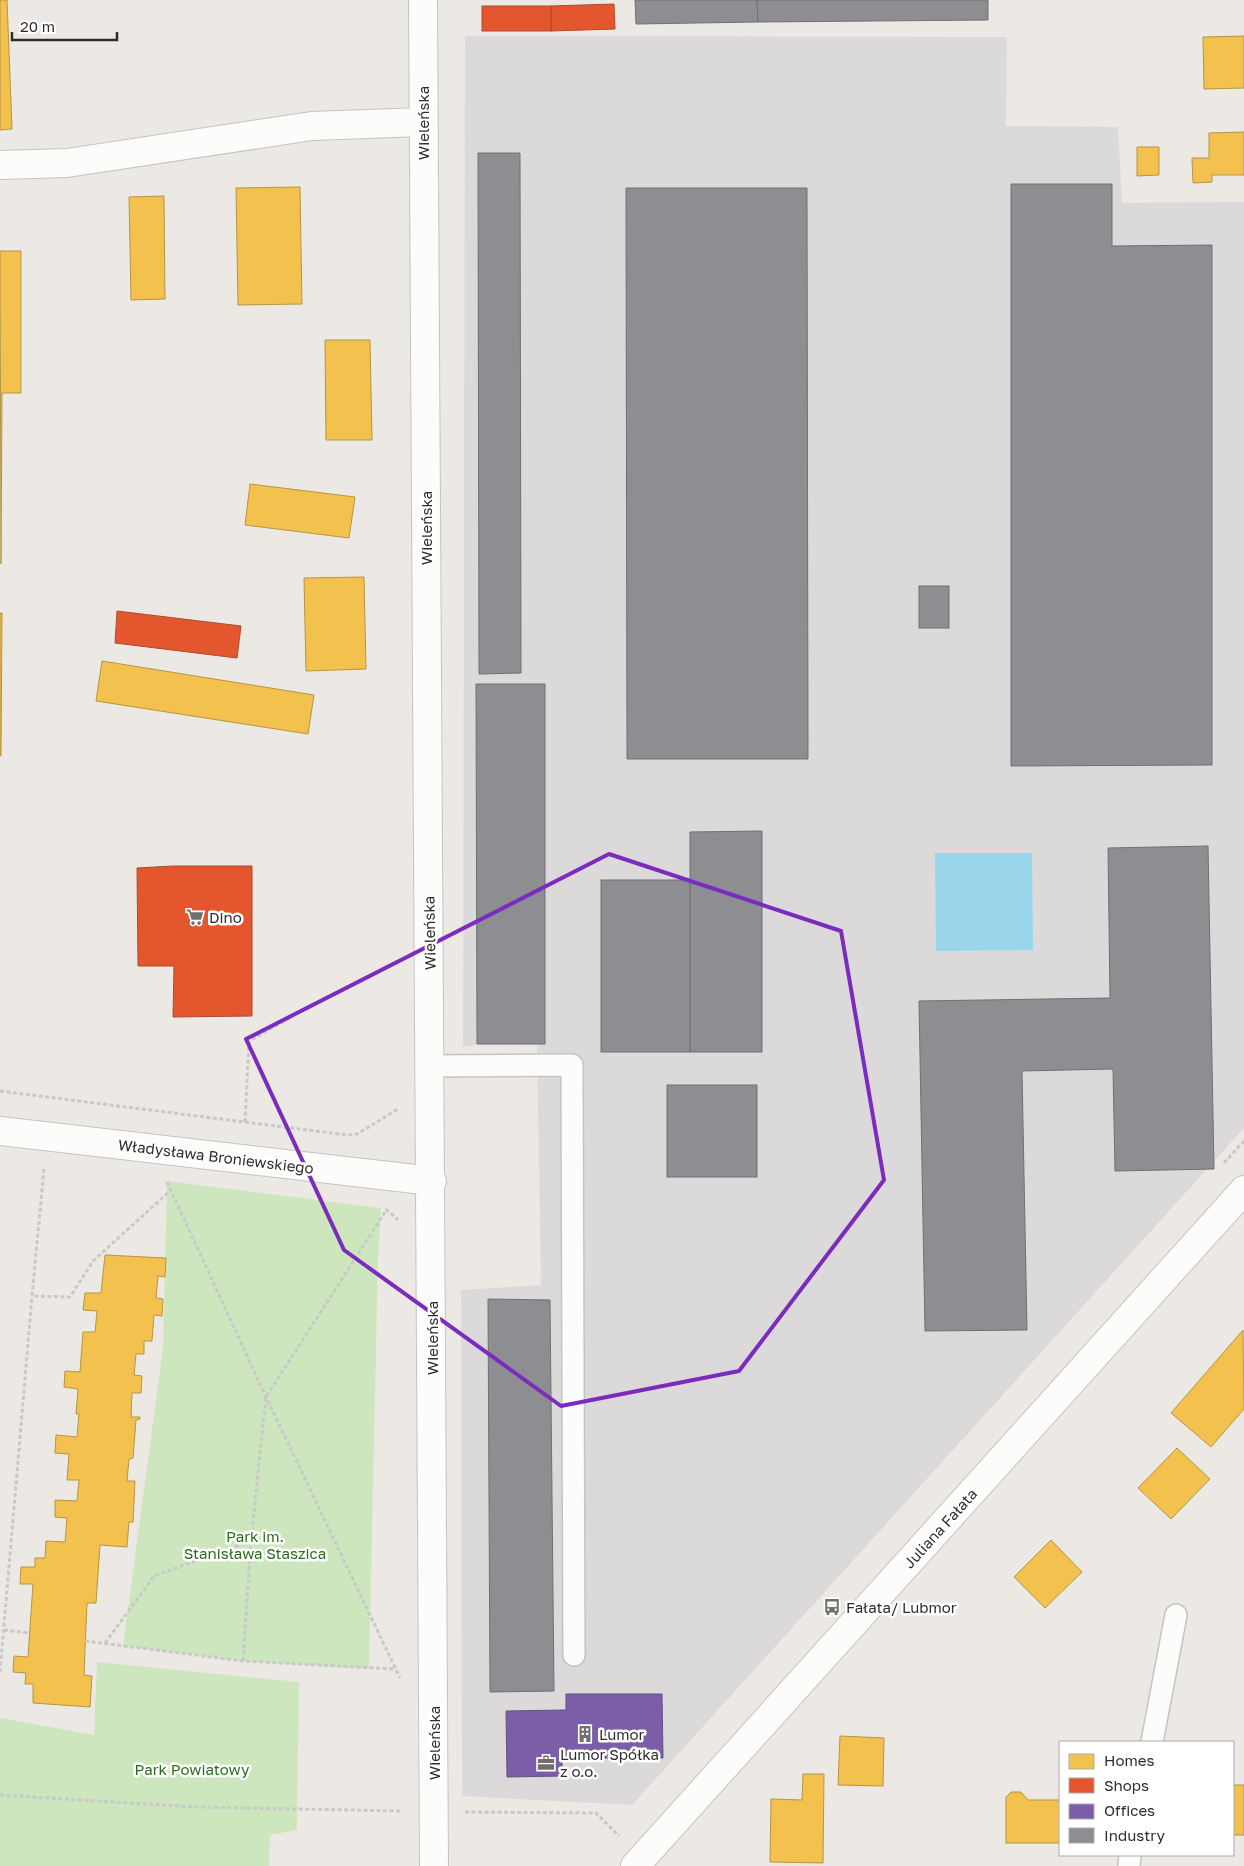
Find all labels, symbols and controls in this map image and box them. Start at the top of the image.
scale bar [12,10,118,42]
text: 20 m [20,17,55,35]
street label: Wieleńska [414,86,432,160]
street label: Wieleńska [417,491,435,565]
street label: Wieleńska [419,896,439,970]
supermarket icon: Dino [185,907,205,927]
place label: Dino [209,908,242,926]
street label: Władysława Broniewskiego [117,1135,315,1177]
street label: Wieleńska [423,1301,441,1375]
street label: Juliana Fałata [899,1484,981,1572]
park label: Park im. Stanisława Staszica [184,1527,326,1562]
bus stop icon: Fałata/ Lubmor [822,1597,842,1617]
place label: Fałata/ Lubmor [846,1598,957,1616]
street label: Wieleńska [425,1706,443,1780]
building icon: Lumor [575,1724,595,1744]
place label: Lumor [599,1725,645,1743]
legend [1059,1741,1234,1856]
place label: Lumor Spółka z o.o. [560,1745,659,1780]
text: Homes [1104,1751,1154,1769]
office icon: Lumor Spółka z o.o. [536,1753,556,1773]
park label: Park Powiatowy [135,1760,250,1778]
text: Shops [1104,1776,1149,1794]
text: Offices [1104,1801,1155,1819]
text: Industry [1104,1826,1165,1844]

